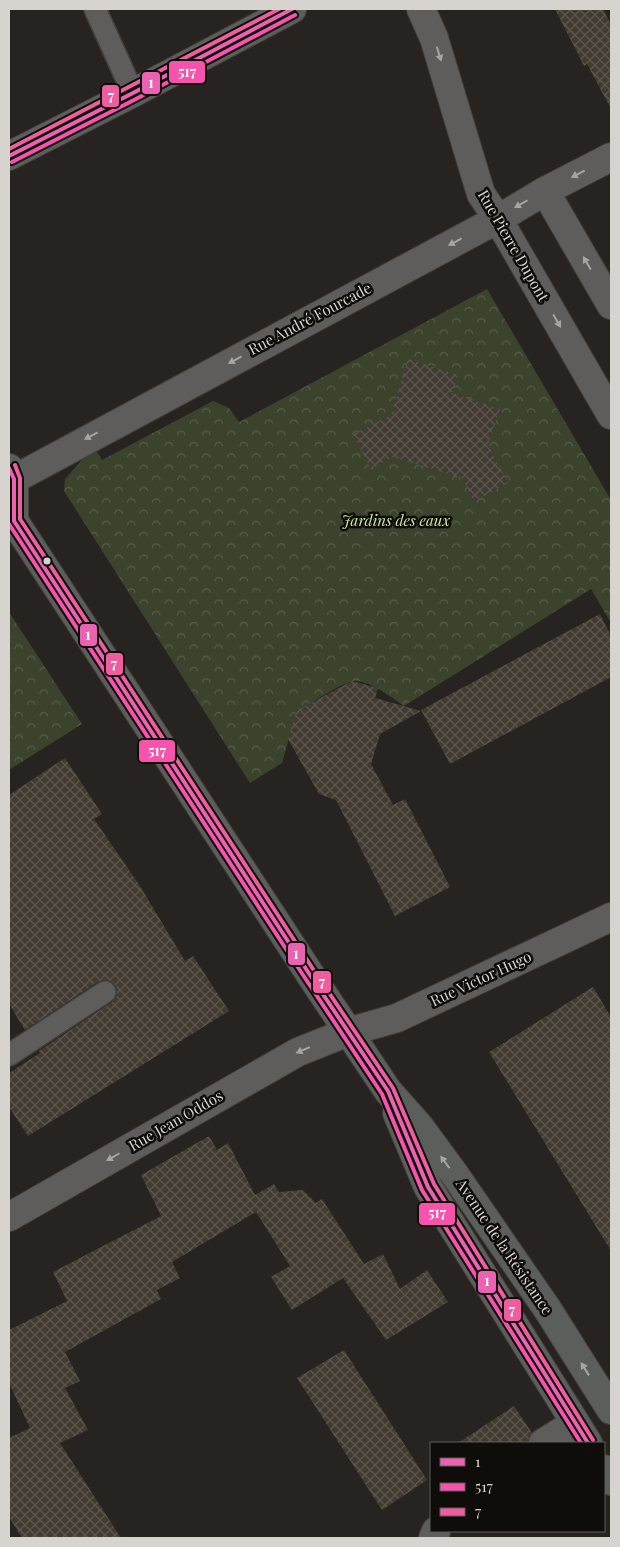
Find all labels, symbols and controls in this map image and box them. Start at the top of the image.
one-way arrow [435,47,443,62]
line badge: 517 [168,60,206,84]
text: 517 [178,62,197,81]
line badge: 1 [141,71,161,95]
text: 1 [148,73,154,92]
line badge: 7 [101,84,120,108]
text: 7 [108,86,115,105]
one-way arrow [571,170,586,178]
street label: Rue Pierre Dupont [474,186,554,306]
one-way arrow [515,200,528,209]
one-way arrow [448,237,462,246]
one-way arrow [582,257,591,270]
street label: Rue André Fourcade [245,277,375,359]
one-way arrow [553,315,562,328]
one-way arrow [227,356,242,364]
one-way arrow [85,432,98,441]
park label: Jardins des eaux [342,510,450,530]
unlabelled marker [42,556,52,566]
line badge: 1 [79,623,98,647]
text: 1 [85,625,91,644]
line badge: 7 [105,652,124,676]
text: 7 [111,654,118,673]
line badge: 517 [138,739,176,763]
text: 517 [148,741,167,760]
line badge: 1 [287,942,306,966]
text: 1 [293,944,299,963]
street label: Rue Victor Hugo [427,946,534,1010]
line badge: 7 [312,970,332,994]
text: 7 [319,972,326,991]
one-way arrow [296,1047,310,1055]
street label: Rue Jean Oddos [125,1085,226,1155]
one-way arrow [107,1152,120,1161]
one-way arrow [440,1155,450,1169]
street label: Avenue de la Résistance [451,1174,558,1318]
line badge: 517 [418,1202,456,1226]
text: 517 [428,1203,447,1222]
line badge: 1 [477,1270,497,1294]
text: 1 [484,1271,490,1290]
line badge: 7 [503,1298,522,1322]
text: 7 [509,1300,516,1319]
one-way arrow [581,1363,590,1376]
legend [430,1442,605,1532]
text: 1 [475,1451,481,1471]
text: 517 [475,1476,493,1496]
text: 7 [475,1501,481,1521]

